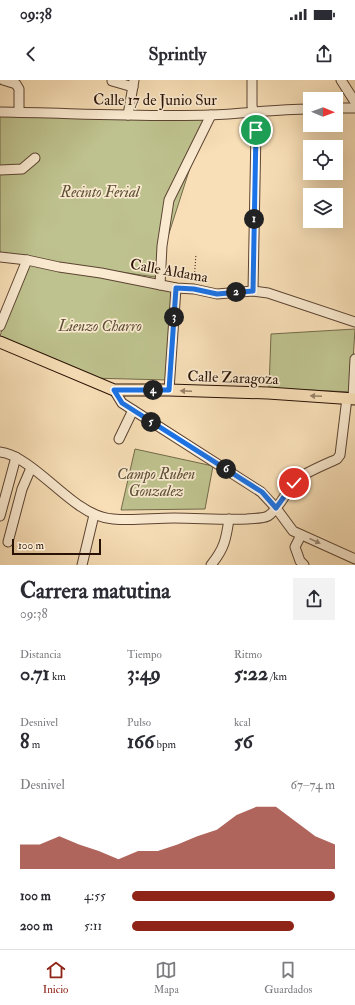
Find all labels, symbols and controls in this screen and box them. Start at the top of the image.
text: 09:38 [20,5,52,24]
icon: back [20,43,42,65]
text: Sprintly [148,43,207,66]
icon: share [313,43,335,65]
street label: Calle 17 de Junio Sur [93,91,217,111]
north arrow [303,92,343,132]
map controls [303,92,343,228]
pin [239,113,273,147]
icon: arrive [245,119,267,141]
button: locate [303,140,343,180]
park label: Recinto Ferial [60,183,141,202]
button: layers [303,188,343,228]
pin: 1 [244,209,264,229]
text: 1 [252,212,256,225]
street label: Calle Aldama [129,255,210,287]
pin: 2 [226,282,246,302]
text: 2 [233,285,239,298]
pin: 3 [164,307,184,327]
text: 3 [172,310,176,323]
park label: Lienzo Charro [57,317,142,336]
street label: Calle Zaragoza [187,367,280,389]
pin: 4 [143,380,163,400]
text: 4 [150,383,156,396]
one-way arrow [180,387,192,394]
one-way arrow [310,393,322,400]
pin: 5 [141,412,161,432]
text: 5 [149,415,153,428]
pin: 6 [216,459,236,479]
text: 6 [223,462,229,475]
park label: Campo Ruben Gonzalez [117,465,195,501]
pin [277,466,311,500]
icon: check [283,472,305,494]
scale bar [12,537,101,556]
one-way arrow [309,538,321,544]
text: 100 m [18,539,44,552]
text: Carrera matutina [20,577,170,605]
button: share [293,578,335,620]
text: 09:38 [20,606,48,622]
text: Distancia [20,648,61,661]
text: Tiempo [127,648,162,661]
text: Ritmo [234,648,262,661]
text: 0.71 [20,661,50,686]
text: 3:49 [127,661,161,686]
text: 5:22 [234,661,268,686]
text: km [50,670,66,683]
text: /km [268,670,287,683]
text: Desnivel [20,716,58,729]
text: Pulso [127,716,151,729]
text: kcal [234,716,251,729]
text: 8 [20,729,29,754]
text: 166 [127,729,154,754]
text: 56 [234,729,253,754]
text: m [29,738,40,751]
text: bpm [154,738,176,751]
text: Desnivel [20,777,65,793]
text: 67–74 m [290,777,335,793]
text: 100 m [20,888,51,904]
text: 4:55 [84,888,106,904]
text: 200 m [20,918,53,934]
text: 5:11 [84,918,102,934]
tab: Inicio [43,959,68,996]
tab: Mapa [154,959,179,996]
tab: Guardados [264,959,312,996]

